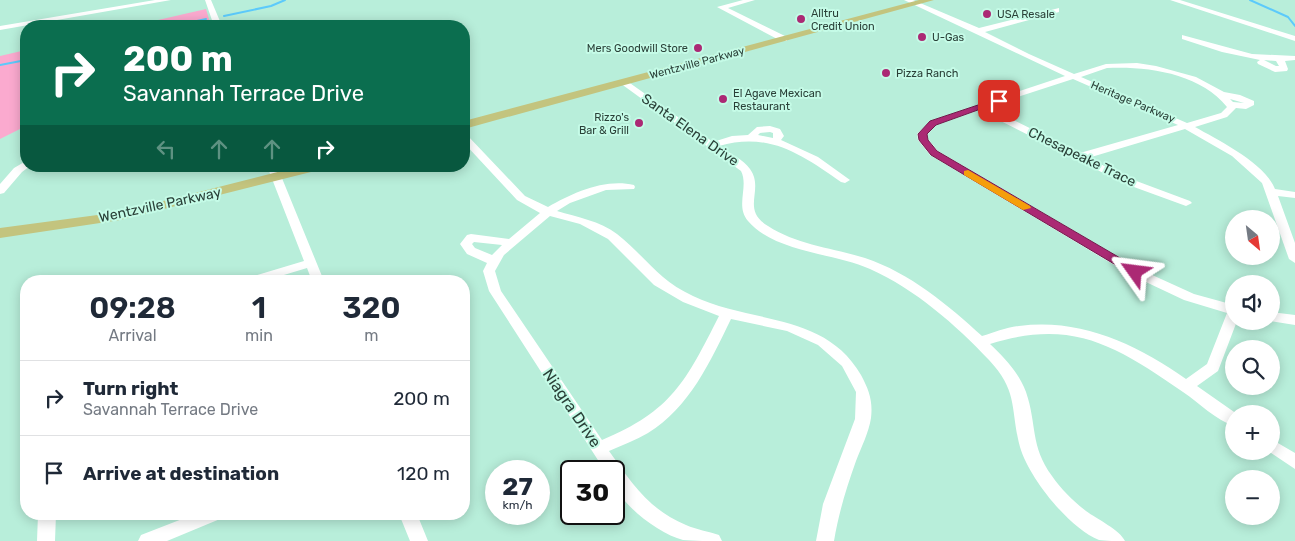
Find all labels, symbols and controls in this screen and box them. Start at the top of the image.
place label: Alltru Credit Union [811,7,875,33]
marker: USA Resale [981,8,993,20]
place label: USA Resale [997,8,1055,21]
marker: Alltru Credit Union [795,13,807,25]
marker: U-Gas [916,31,928,43]
place label: U-Gas [932,31,965,44]
text: 200 m [123,38,233,80]
icon: right [40,40,105,105]
place label: Mers Goodwill Store [587,42,688,55]
marker: Mers Goodwill Store [692,42,704,54]
street label: Wentzville Parkway [648,44,746,82]
marker: Pizza Ranch [880,67,892,79]
place label: Pizza Ranch [896,67,958,80]
street label: Heritage Parkway [1089,78,1177,126]
text: Savannah Terrace Drive [123,80,364,107]
pin [978,80,1020,122]
place label: El Agave Mexican Restaurant [733,87,822,113]
icon: arrive [985,87,1013,115]
street label: Santa Elena Drive [638,90,742,170]
marker: El Agave Mexican Restaurant [717,93,729,105]
place label: Rizzo's Bar & Grill [579,111,629,137]
marker: Rizzo's Bar & Grill [633,117,645,129]
street label: Chesapeake Trace [1025,124,1139,191]
icon: left [152,135,180,163]
icon: ahead [205,135,233,163]
icon: ahead [258,135,286,163]
icon: right [311,135,339,163]
street label: Wentzville Parkway [97,184,223,226]
north arrow [1225,210,1280,265]
map controls [1225,210,1280,525]
position arrow [1108,245,1160,297]
button: sound [1225,275,1280,330]
text: 09:28 [89,290,176,326]
text: 1 [252,290,266,326]
text: 320 [342,290,401,326]
text: Arrival [109,326,157,345]
text: min [245,326,273,345]
text: m [364,326,379,345]
button: search [1225,340,1280,395]
street label: Niagra Drive [539,365,605,451]
text: Turn right [83,377,178,400]
icon: right [40,384,68,412]
text: 200 m [393,387,450,410]
text: Savannah Terrace Drive [83,400,258,419]
button: + [1225,405,1280,460]
icon: arrive [40,459,68,487]
speed limit sign: 30 [560,460,625,525]
text: Arrive at destination [83,462,279,485]
text: 120 m [397,462,450,485]
button: − [1225,470,1280,525]
text: 27 [502,472,533,501]
text: km/h [503,498,532,512]

